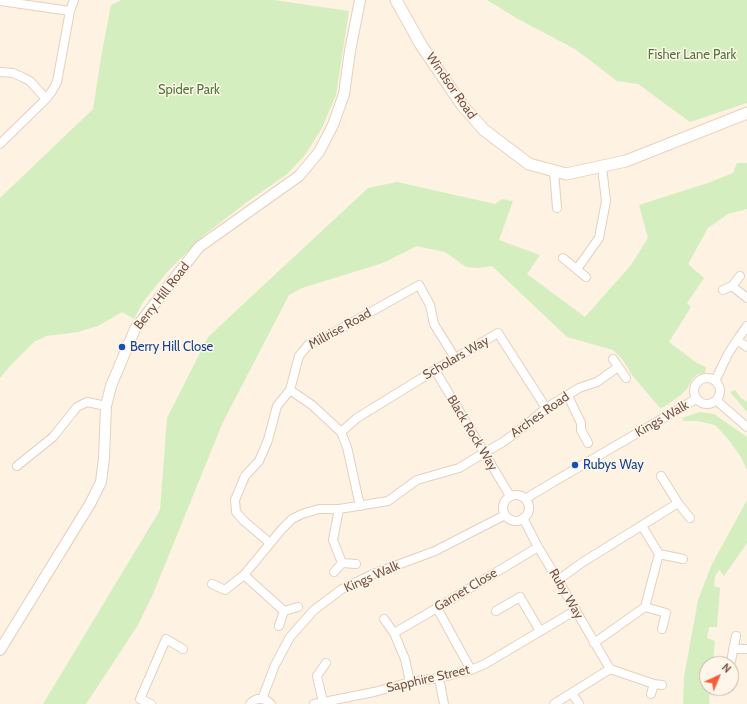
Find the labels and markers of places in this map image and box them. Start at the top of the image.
place label: Berry Hill Close [130,339,213,355]
marker: Berry Hill Close [117,342,127,352]
place label: Rubys Way [583,457,644,473]
marker: Rubys Way [570,460,580,470]

